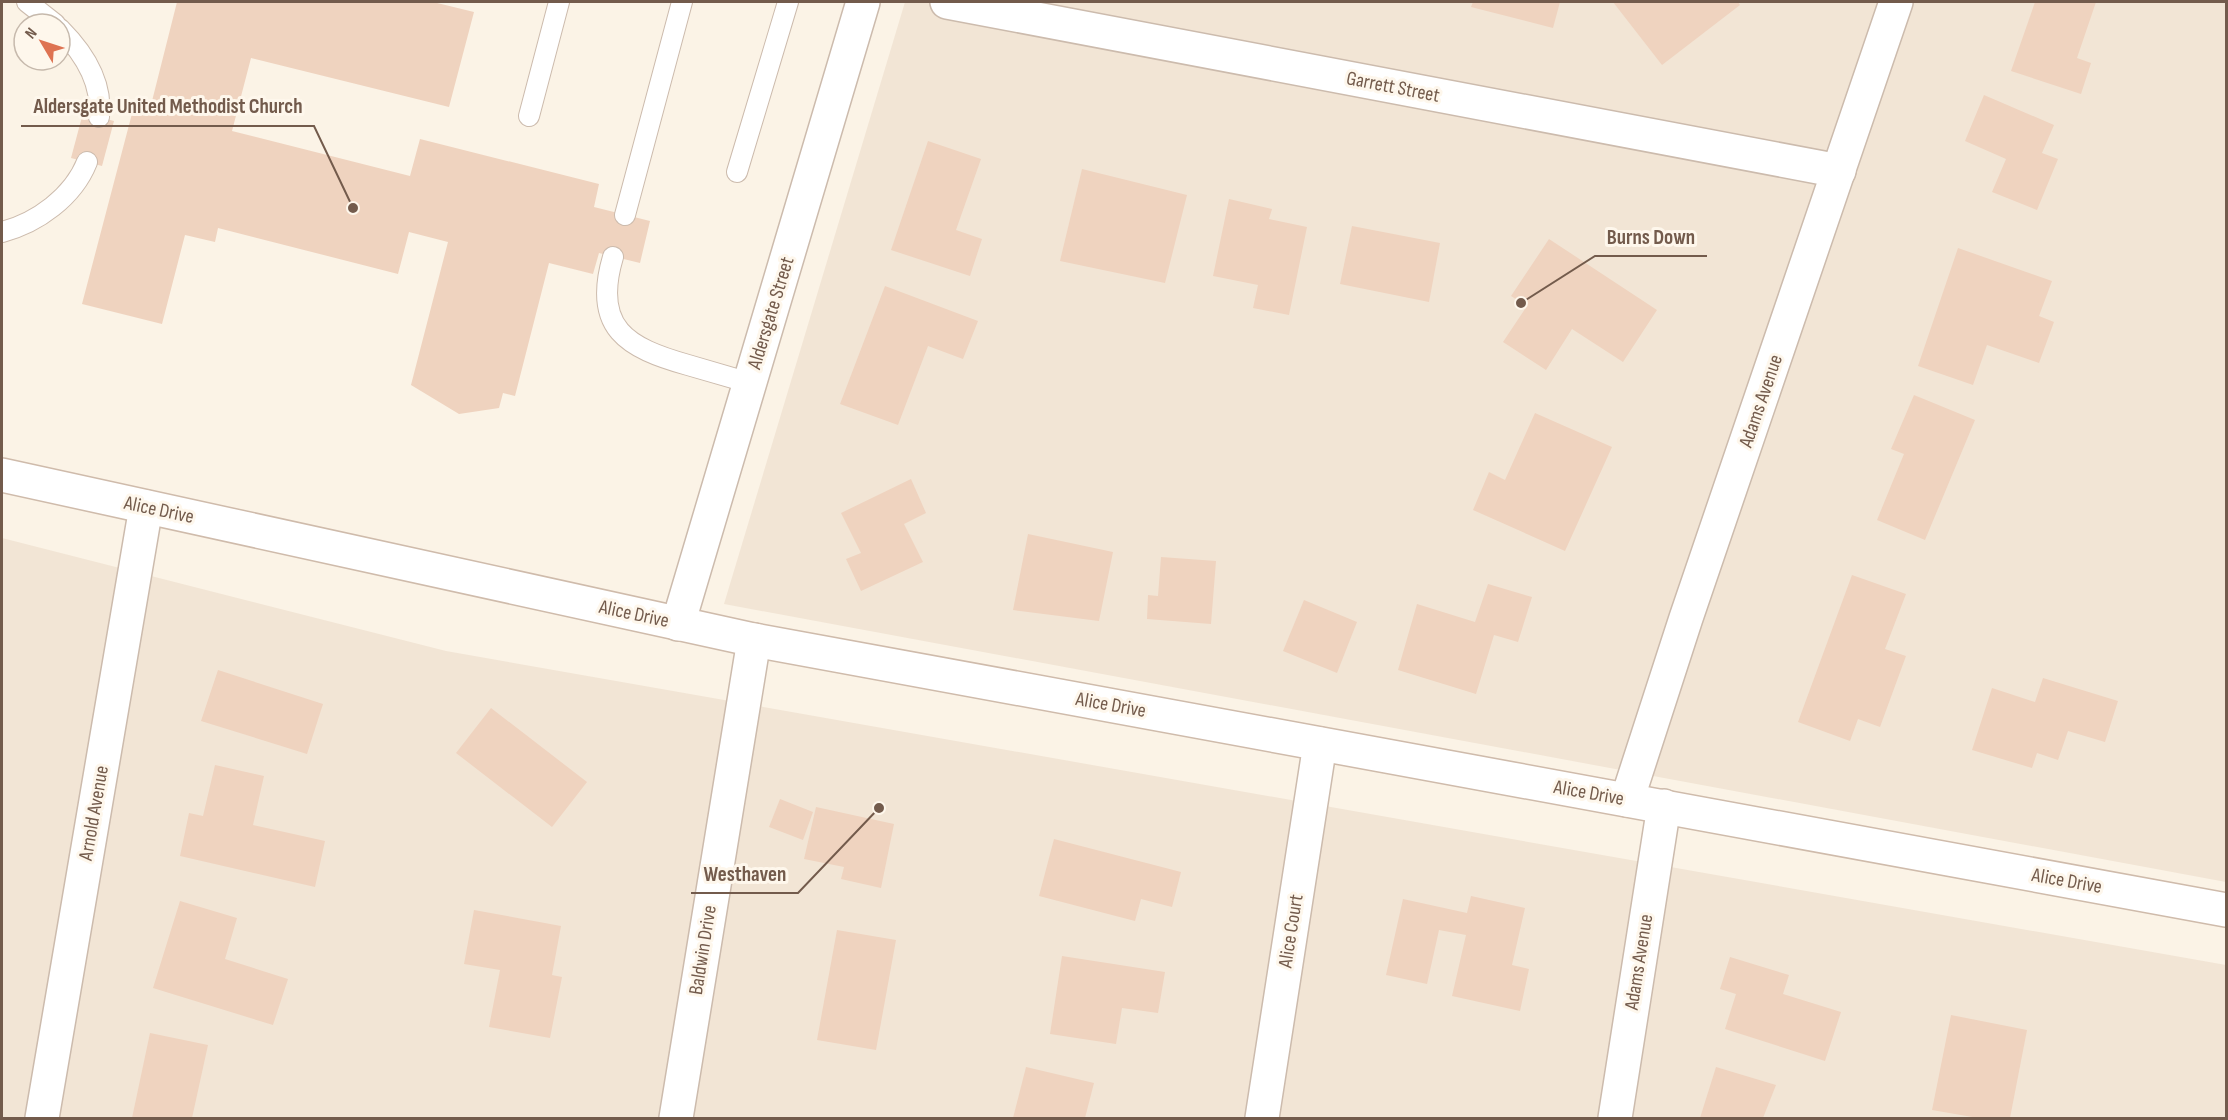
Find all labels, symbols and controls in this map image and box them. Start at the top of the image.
north arrow [12,12,72,72]
text: N [21,24,42,43]
street label: Garrett Street [1344,66,1442,108]
callout: Aldersgate United Methodist Church [21,87,314,126]
text: Aldersgate United Methodist Church [33,94,303,119]
callout: Burns Down [1595,217,1707,256]
text: Burns Down [1607,225,1695,250]
street label: Aldersgate Street [742,254,799,373]
street label: Adams Avenue [1734,352,1788,451]
street label: Alice Drive [121,491,196,529]
street label: Alice Drive [596,595,671,633]
street label: Alice Drive [1073,687,1148,723]
street label: Arnold Avenue [74,764,114,863]
street label: Alice Drive [1551,775,1626,811]
callout: Westhaven [691,854,798,893]
text: Westhaven [704,862,786,887]
street label: Alice Drive [2029,863,2104,899]
street label: Alice Court [1273,893,1309,970]
street label: Baldwin Drive [684,904,722,996]
street label: Adams Avenue [1619,913,1658,1012]

